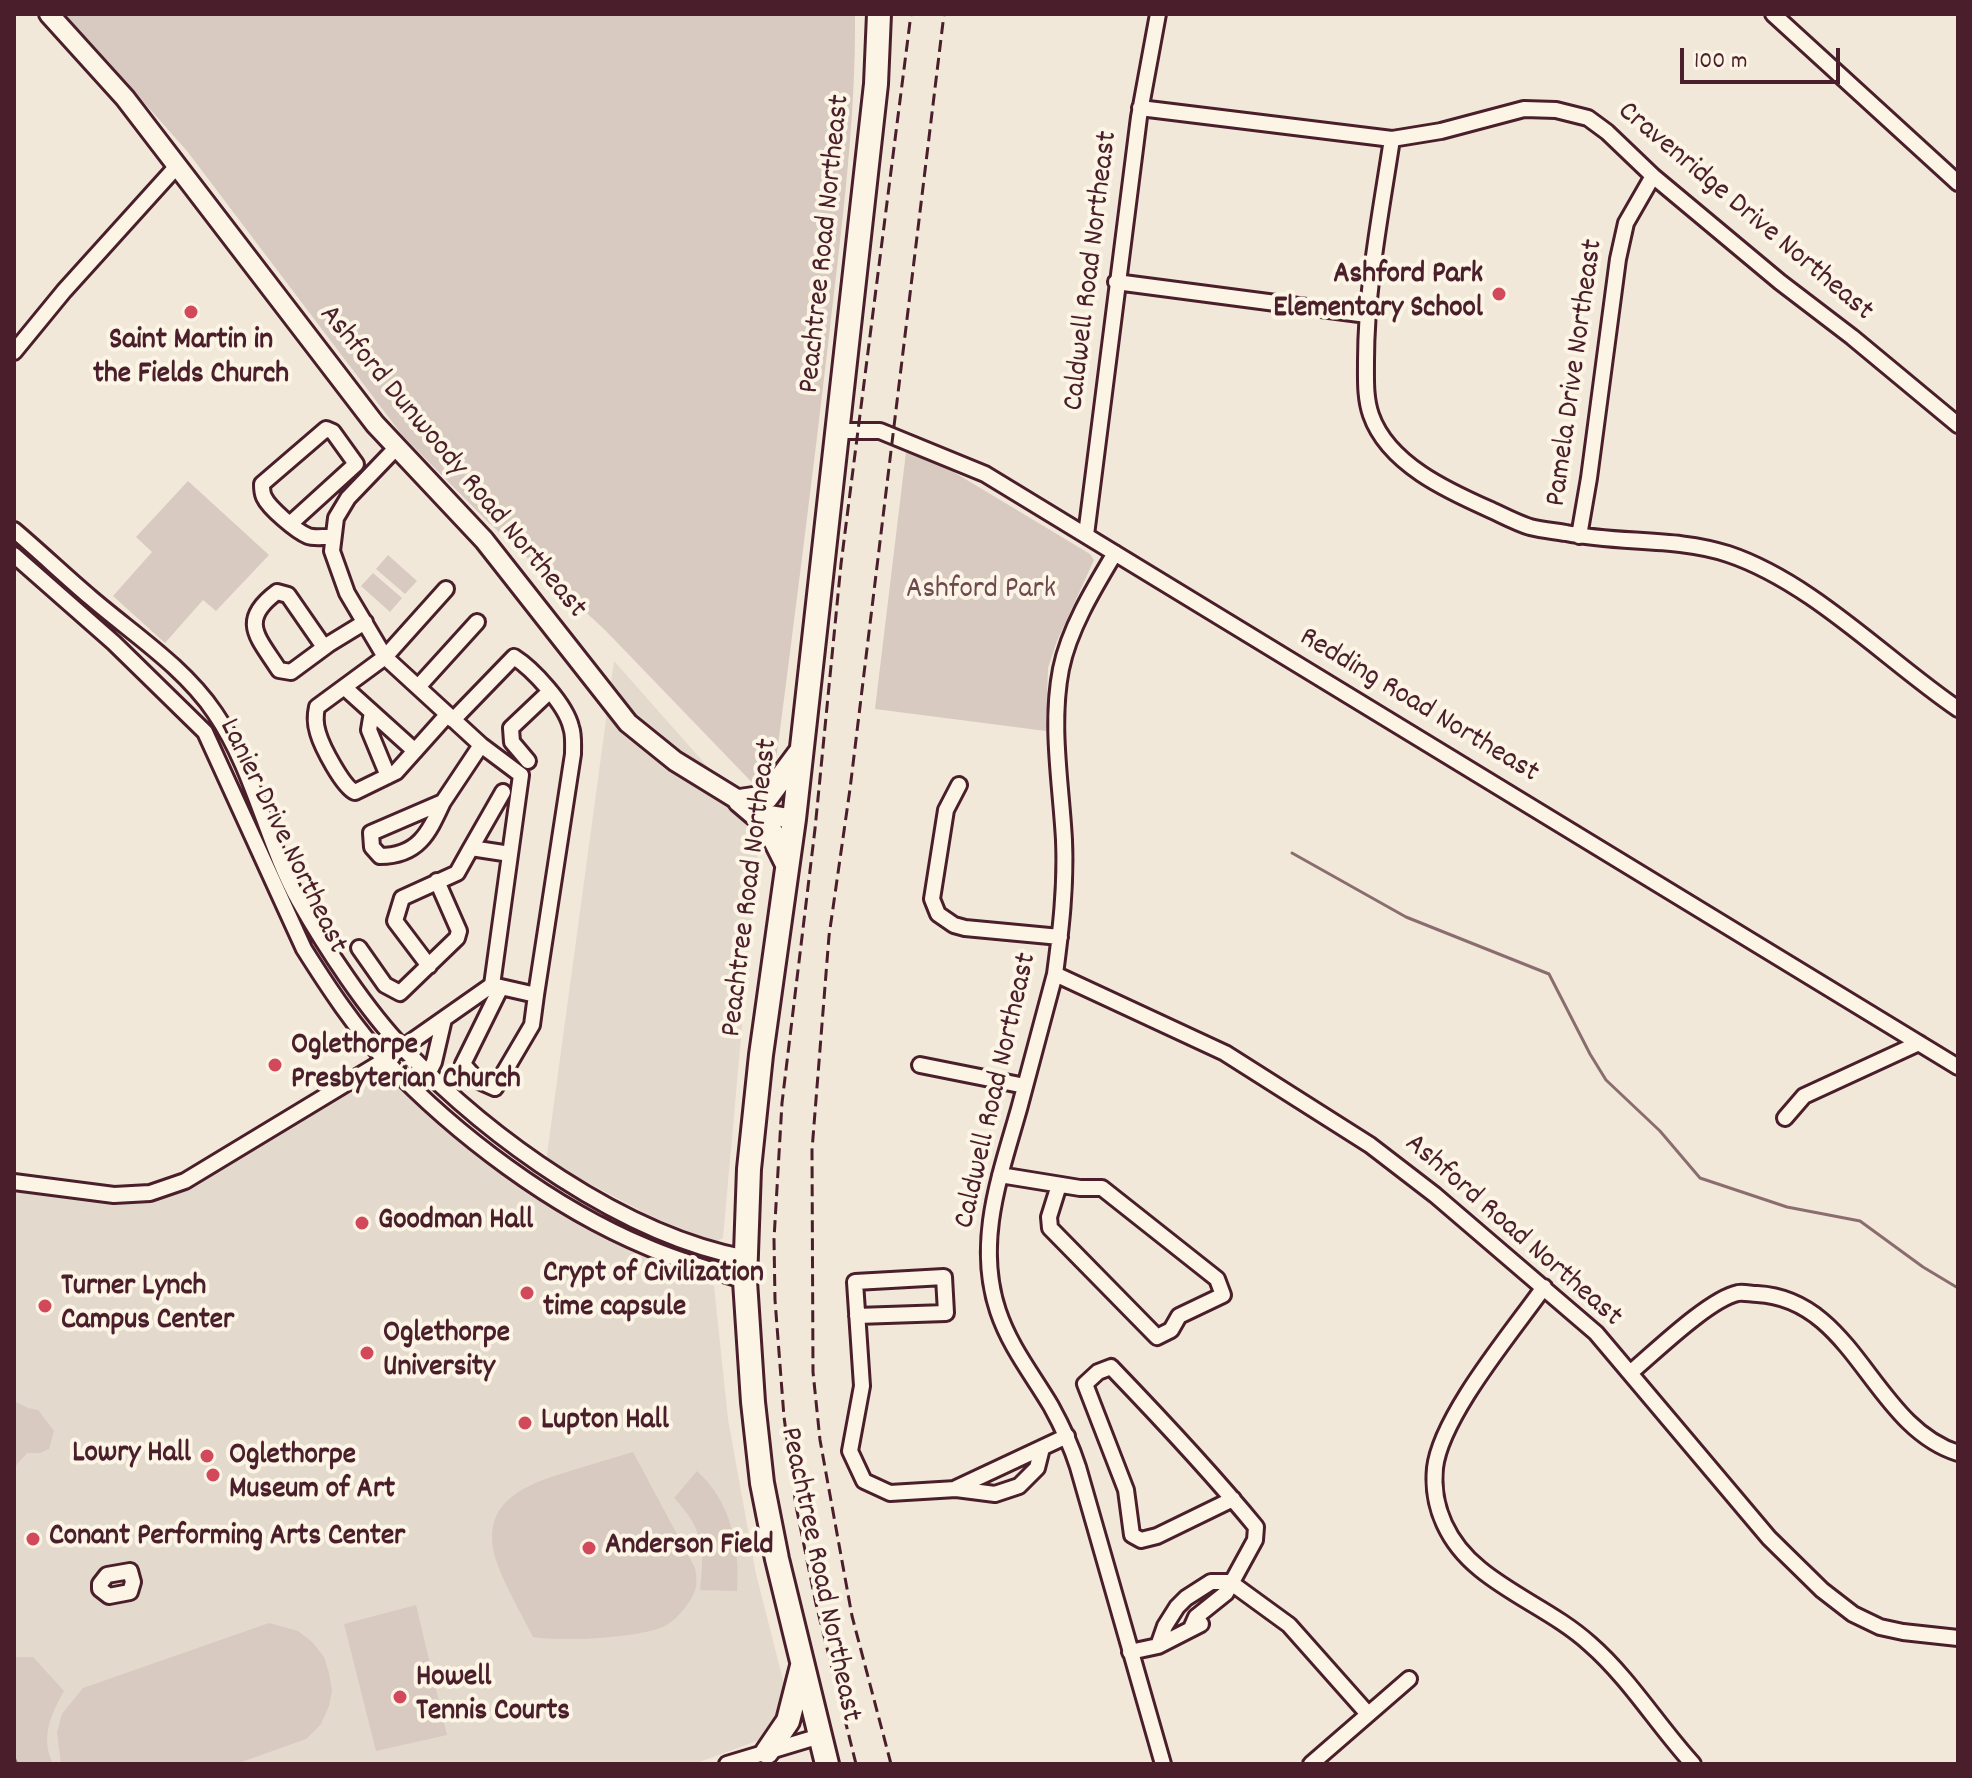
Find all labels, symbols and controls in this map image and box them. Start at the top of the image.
scale bar [1684,32,1844,82]
text: 100 m [1694,45,1747,79]
street label: Peachtree Road Northeast [793,93,861,395]
street label: Cravenridge Drive Northeast [1609,95,1879,331]
street label: Caldwell Road Northeast [1058,129,1128,413]
street label: Pamela Drive Northeast [1540,237,1614,509]
place label: Ashford Park Elementary School [1273,259,1483,330]
marker: Ashford Park Elementary School [1490,285,1508,303]
street label: Ashford Dunwoody Road Northeast [309,299,593,627]
marker: Saint Martin in the Fields Church [182,303,200,321]
place label: Saint Martin in the Fields Church [93,325,289,396]
park label: Ashford Park [906,574,1056,610]
street label: Redding Road Northeast [1292,621,1544,793]
street label: Lanier Drive Northeast [209,714,353,960]
street label: Peachtree Road Northeast [716,737,788,1039]
street label: Caldwell Road Northeast [949,950,1047,1232]
place label: Oglethorpe Presbyterian Church [291,1030,521,1100]
marker: Oglethorpe Presbyterian Church [266,1056,284,1074]
street label: Ashford Road Northeast [1396,1128,1628,1336]
place label: Goodman Hall [378,1205,533,1241]
marker: Goodman Hall [353,1214,371,1232]
place label: Crypt of Civilization time capsule [543,1258,764,1328]
place label: Turner Lynch Campus Center [61,1271,234,1342]
marker: Crypt of Civilization time capsule [518,1284,536,1302]
marker: Turner Lynch Campus Center [36,1297,54,1315]
place label: Oglethorpe University [383,1318,510,1388]
marker: Oglethorpe University [358,1344,376,1362]
place label: Lupton Hall [541,1405,669,1441]
marker: Lupton Hall [516,1414,534,1432]
street label: Peachtree Road Northeast [769,1424,867,1726]
place label: Lowry Hall [72,1438,191,1474]
place label: Oglethorpe Museum of Art [229,1440,395,1510]
marker: Lowry Hall [198,1447,216,1465]
marker: Oglethorpe Museum of Art [204,1466,222,1484]
place label: Conant Performing Arts Center [49,1521,405,1557]
marker: Conant Performing Arts Center [24,1530,42,1548]
place label: Anderson Field [605,1530,774,1566]
marker: Anderson Field [580,1539,598,1557]
place label: Howell Tennis Courts [416,1662,570,1732]
marker: Howell Tennis Courts [391,1688,409,1706]

